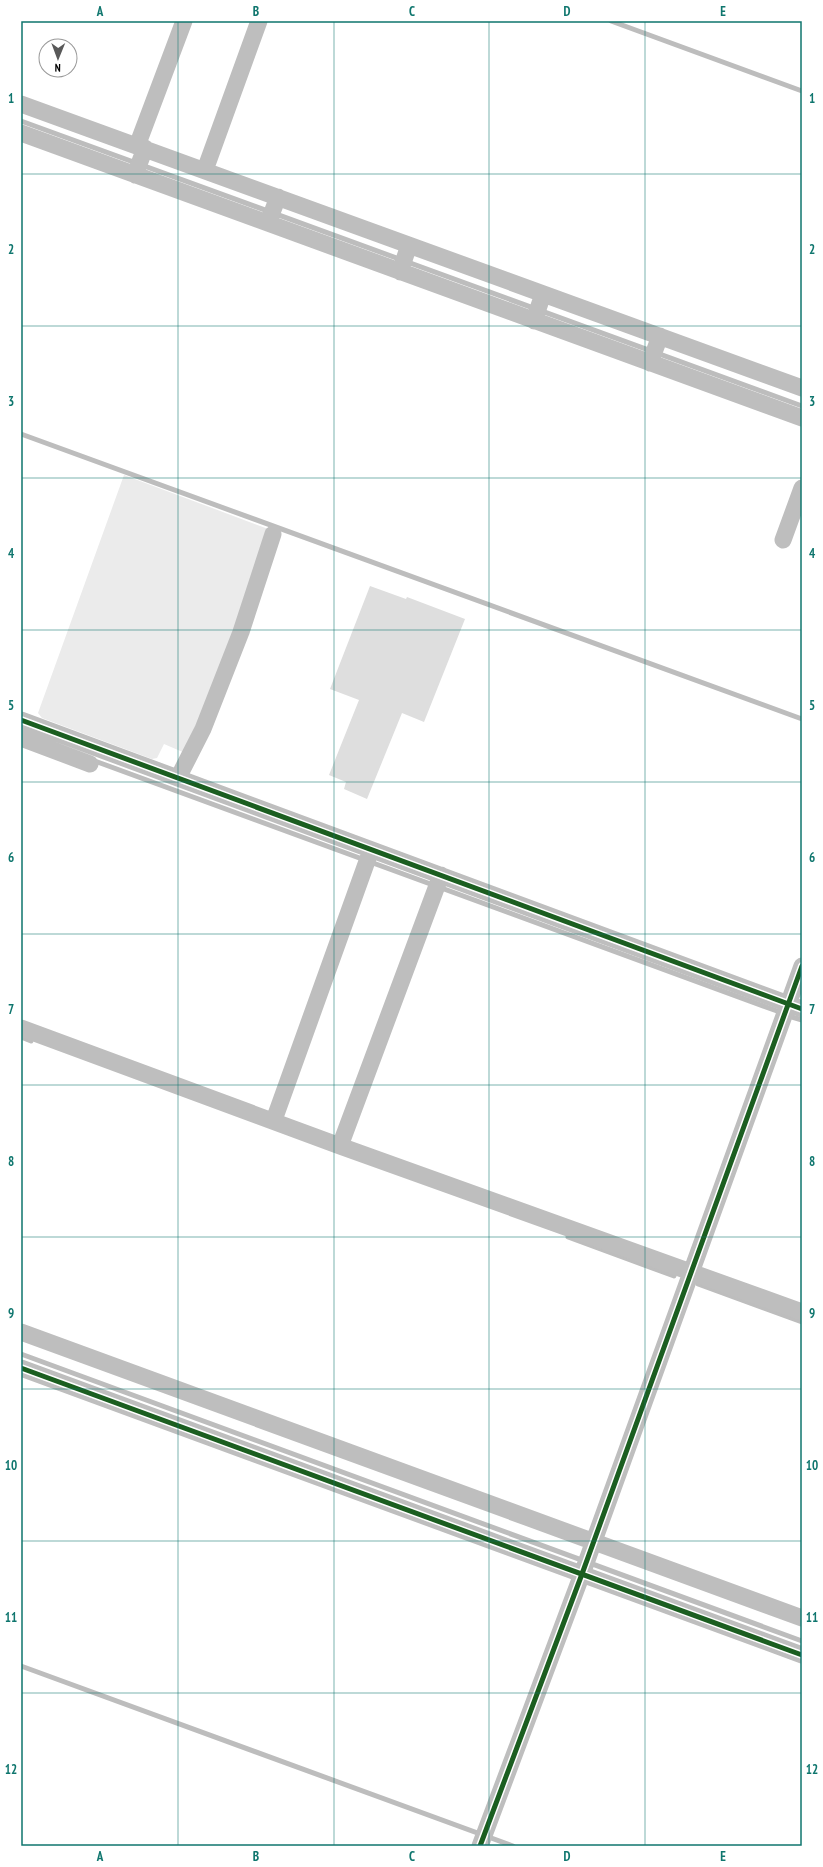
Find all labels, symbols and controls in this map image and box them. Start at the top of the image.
text: A [96,3,104,20]
text: B [253,3,259,20]
text: C [409,3,415,20]
text: D [564,3,571,20]
text: E [720,3,726,20]
north arrow [38,38,78,78]
text: N [55,61,61,75]
text: 1 [8,90,14,107]
text: 1 [809,90,815,107]
text: 2 [8,241,14,258]
text: 2 [809,241,815,258]
text: 3 [8,393,14,410]
text: 3 [809,393,815,410]
text: 4 [8,545,15,562]
text: 4 [809,545,816,562]
text: 5 [8,697,14,714]
text: 5 [809,697,815,714]
text: 6 [8,849,14,866]
text: 6 [809,849,815,866]
text: 7 [8,1001,14,1018]
text: 7 [809,1001,815,1018]
text: 8 [8,1153,14,1170]
text: 8 [809,1153,815,1170]
text: 9 [8,1305,14,1322]
text: 9 [809,1305,815,1322]
text: 10 [5,1457,17,1474]
text: 10 [806,1457,818,1474]
text: 11 [5,1609,17,1626]
text: 11 [806,1609,818,1626]
text: 12 [5,1761,17,1778]
text: 12 [806,1761,818,1778]
text: A [96,1848,104,1865]
text: B [253,1848,259,1865]
text: C [409,1848,415,1865]
text: D [564,1848,571,1865]
text: E [720,1848,726,1865]

